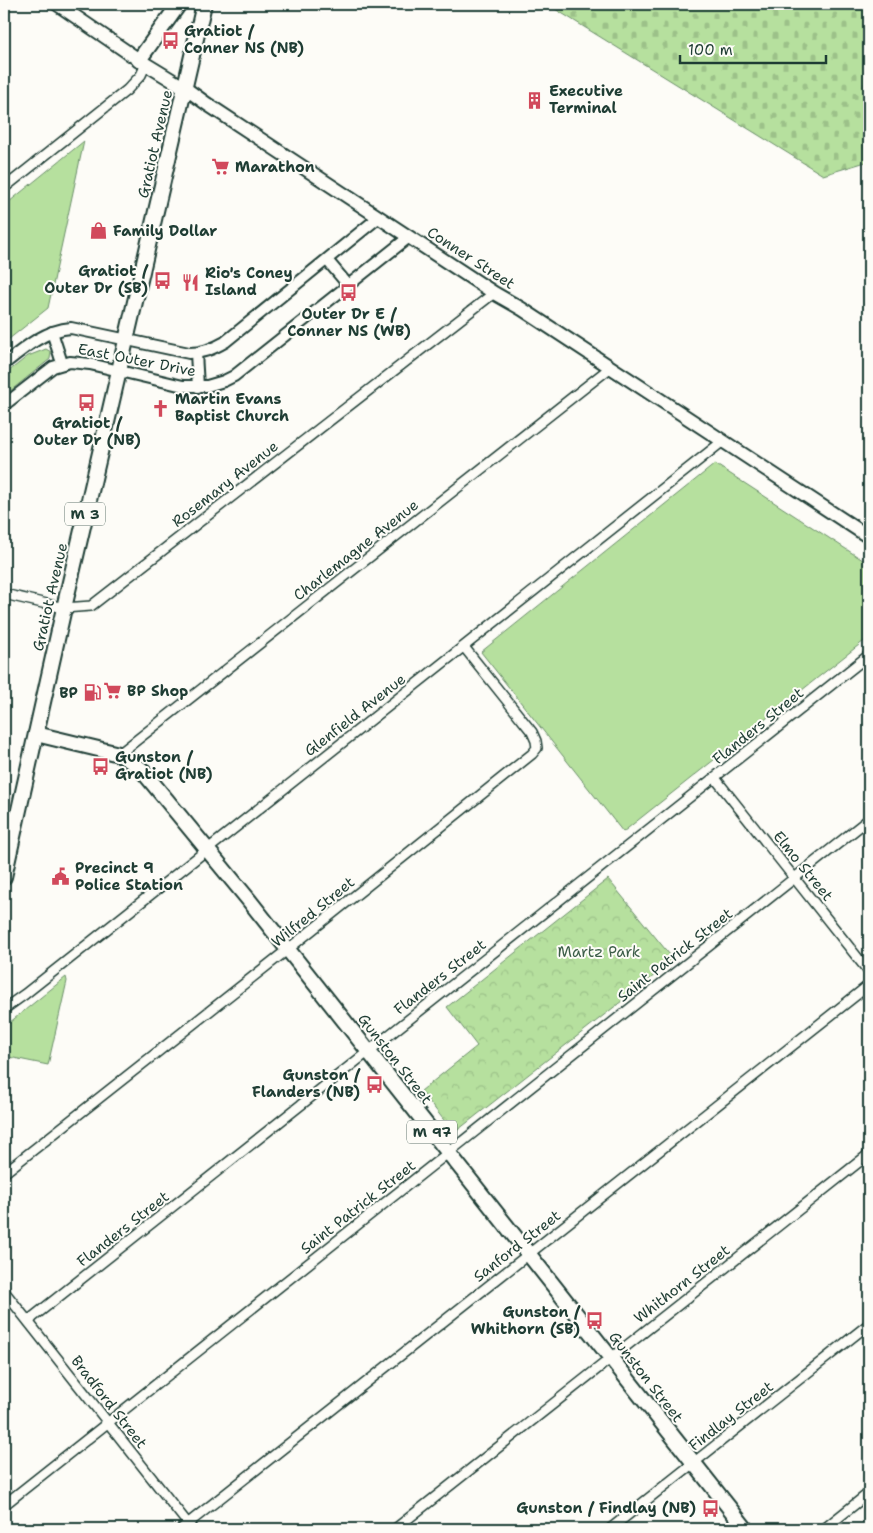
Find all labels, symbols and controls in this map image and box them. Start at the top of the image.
place label: Gratiot / Conner NS (NB) [184,21,304,58]
bus stop icon: Gratiot / Conner NS (NB) [160,30,180,50]
scale bar [680,32,827,64]
text: 100 m [688,40,733,60]
place label: Executive Terminal [549,81,623,118]
street label: Gratiot Avenue [133,88,177,200]
building icon: Executive Terminal [525,90,545,110]
supermarket icon: Marathon [211,157,231,177]
place label: Marathon [235,157,315,177]
shop icon: Family Dollar [89,221,109,241]
place label: Family Dollar [113,221,217,241]
street label: Conner Street [423,222,519,294]
place label: Gratiot / Outer Dr (SB) [44,261,150,298]
place label: Rio's Coney Island [205,263,293,300]
bus stop icon: Gratiot / Outer Dr (SB) [152,270,172,290]
restaurant icon: Rio's Coney Island [181,272,201,292]
bus stop icon: Outer Dr E / Conner NS (WB) [339,283,359,303]
place label: Outer Dr E / Conner NS (WB) [287,304,411,341]
street label: East Outer Drive [76,339,198,381]
place label: Martin Evans Baptist Church [175,389,289,426]
bus stop icon: Gratiot / Outer Dr (NB) [77,392,97,412]
church icon: Martin Evans Baptist Church [151,398,171,418]
place label: Gratiot / Outer Dr (NB) [33,413,141,450]
street label: Rosemary Avenue [168,436,282,532]
street label: Charlemagne Avenue [289,495,423,605]
road number: M 3 [65,502,105,526]
street label: Gratiot Avenue [28,541,72,653]
street label: Glenfield Avenue [300,669,410,761]
supermarket icon: BP Shop [103,681,123,701]
place label: BP Shop [127,681,188,701]
place label: BP [59,683,78,703]
fuel station icon: BP [82,683,102,703]
street label: Flanders Street [708,683,808,769]
place label: Gunston / Gratiot (NB) [115,747,213,784]
bus stop icon: Gunston / Gratiot (NB) [91,756,111,776]
street label: Elmo Street [769,827,837,905]
place label: Precinct 9 Police Station [75,858,183,895]
public building icon: Precinct 9 Police Station [51,867,71,887]
street label: Wilfred Street [267,872,359,952]
street label: Saint Patrick Street [613,904,737,1006]
street label: Flanders Street [390,935,490,1019]
park label: Martz Park [558,942,640,962]
street label: Gunston Street [353,1010,437,1108]
place label: Gunston / Flanders (NB) [252,1065,362,1102]
bus stop icon: Gunston / Flanders (NB) [364,1074,384,1094]
road number: M 97 [407,1120,457,1144]
street label: Saint Patrick Street [296,1156,420,1258]
street label: Flanders Street [73,1187,173,1271]
street label: Sanford Street [469,1206,565,1286]
street label: Whithorn Street [630,1240,734,1328]
place label: Gunston / Whithorn (SB) [471,1302,582,1339]
bus stop icon: Gunston / Whithorn (SB) [584,1311,604,1331]
street label: Gunston Street [604,1328,688,1426]
street label: Bradford Street [66,1352,152,1452]
street label: Findlay Street [685,1377,777,1455]
place label: Gunston / Findlay (NB) [516,1498,696,1518]
bus stop icon: Gunston / Findlay (NB) [700,1498,720,1518]

